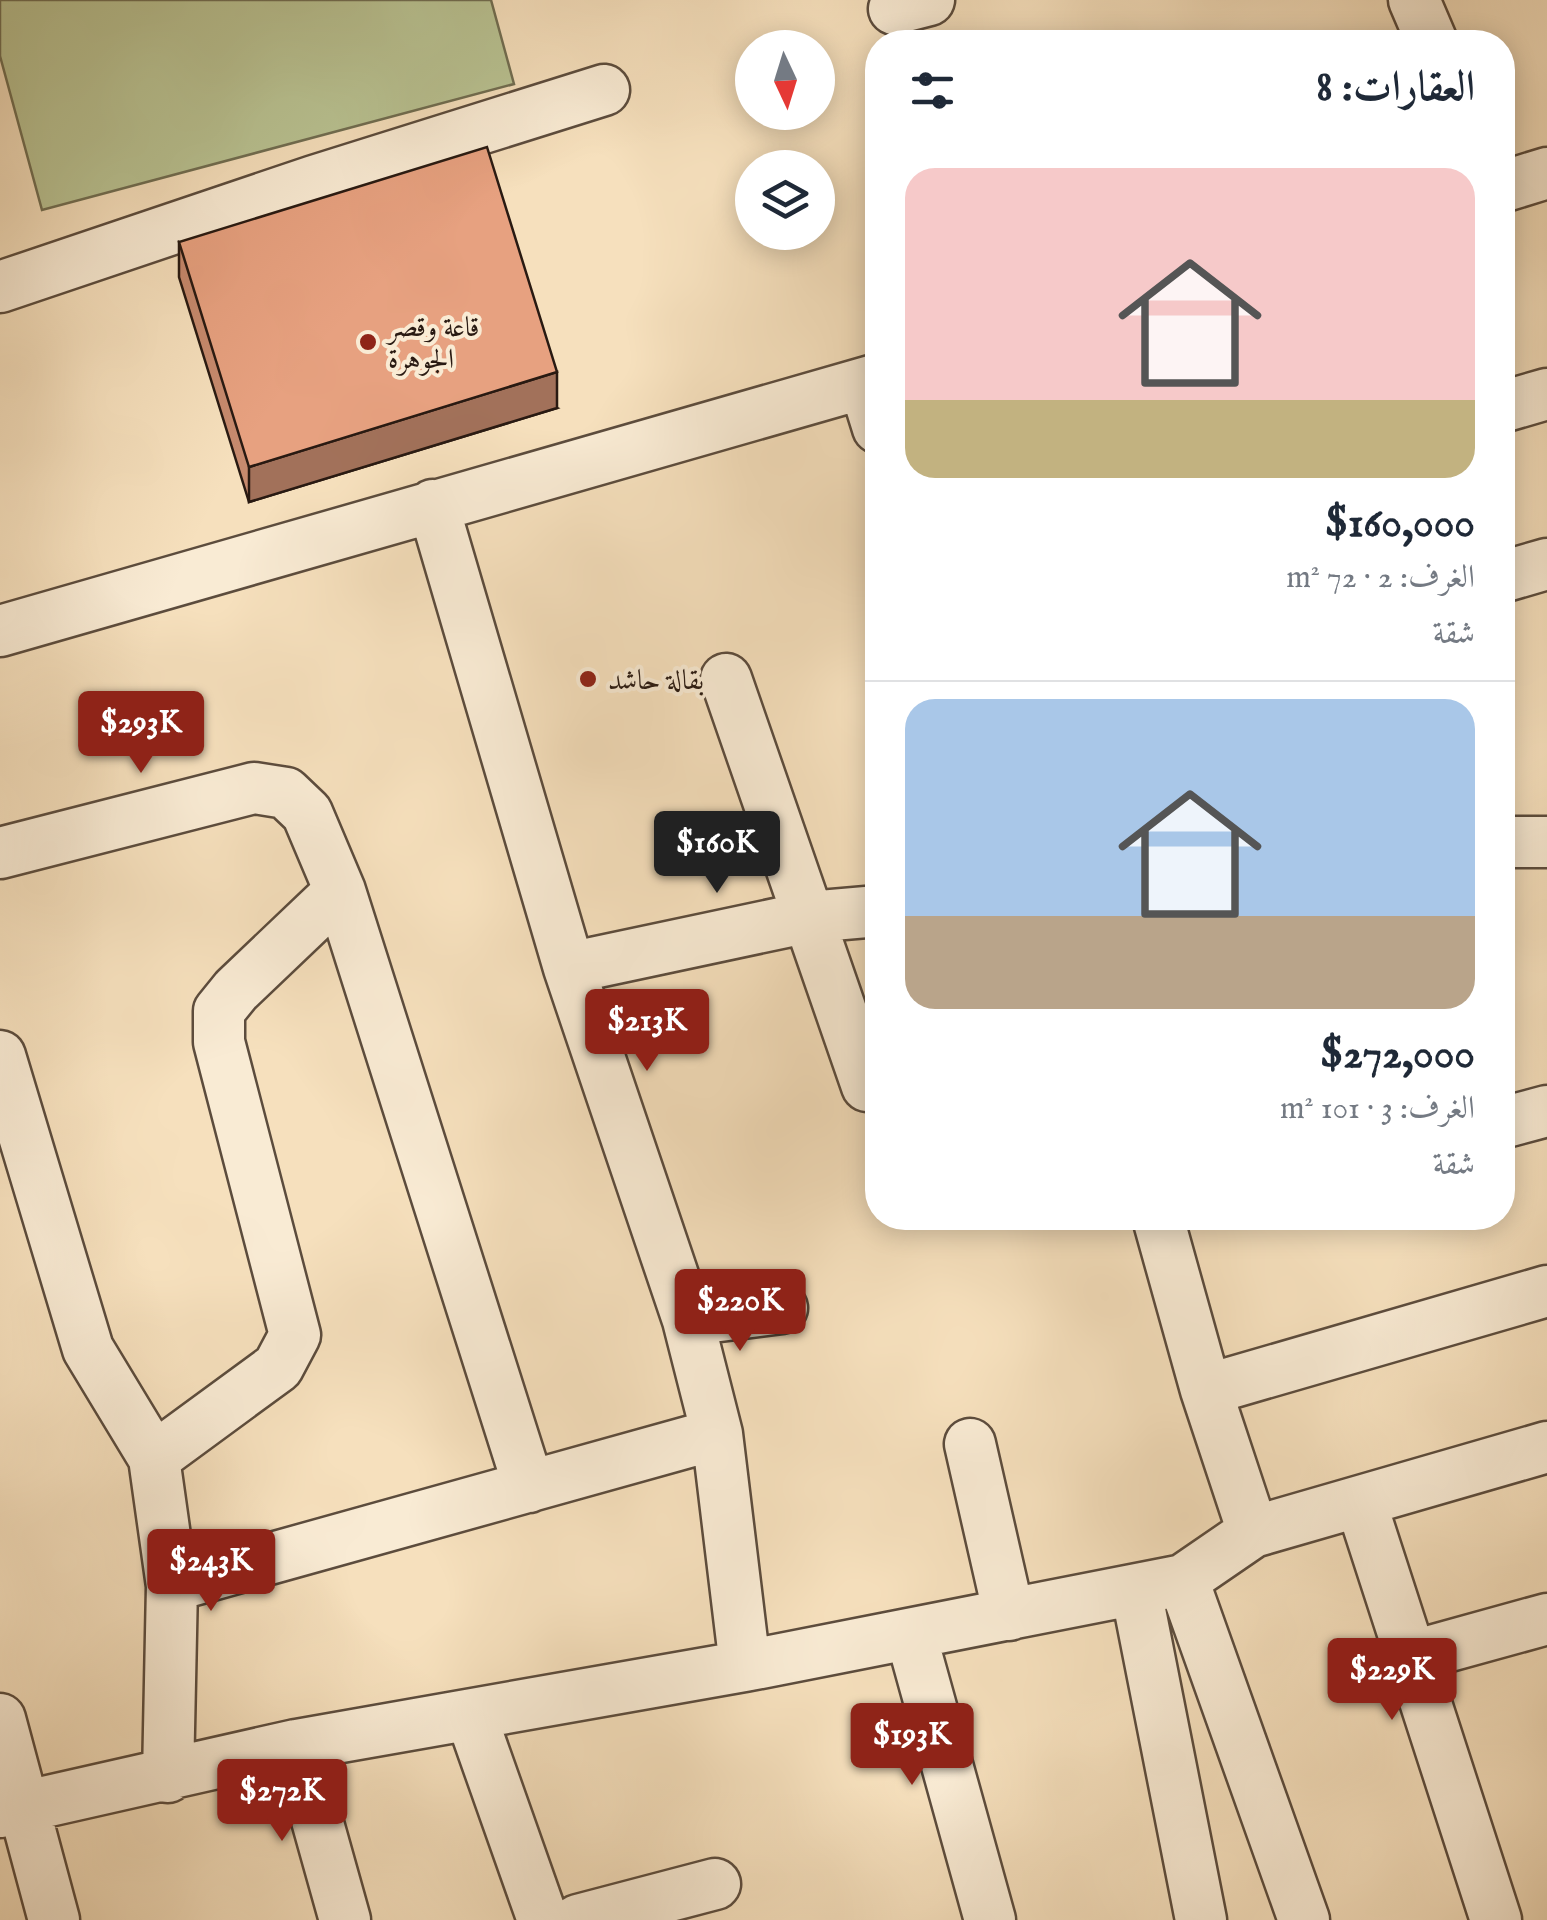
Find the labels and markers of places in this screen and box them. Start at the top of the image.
place label: قاعة وقصر الجوهرة [385,311,480,378]
marker: قاعة وقصر الجوهرة [357,331,379,353]
place label: بقالة حاشد [608,664,704,699]
marker: بقالة حاشد [577,668,599,690]
pin: $293K [71,691,211,776]
pin: $160K [647,811,787,896]
pin: $213K [577,989,717,1074]
pin: $220K [670,1269,810,1354]
pin: $243K [141,1529,281,1614]
pin: $229K [1322,1638,1462,1723]
pin: $193K [842,1703,982,1788]
pin: $272K [212,1759,352,1844]

